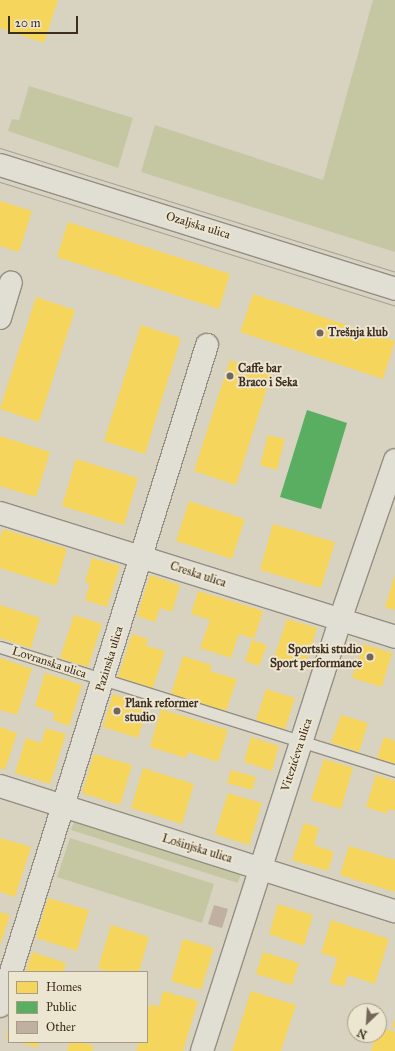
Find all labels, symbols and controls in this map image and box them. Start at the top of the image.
scale bar [10,8,80,34]
text: 20 m [15,16,41,30]
street label: Ozaljska ulica [164,209,232,243]
place label: Trešnja klub [328,326,388,340]
marker: Trešnja klub [315,328,325,338]
place label: Caffe bar Braco i Seka [238,362,298,390]
marker: Caffe bar Braco i Seka [225,371,235,381]
street label: Creska ulica [168,559,228,591]
street label: Pazinska ulica [93,625,127,693]
place label: Sportski studio Sport performance [270,643,362,671]
street label: Lovranska ulica [10,644,88,682]
marker: Sportski studio Sport performance [365,652,375,662]
place label: Plank reformer studio [125,697,198,725]
marker: Plank reformer studio [112,706,122,716]
street label: Vitezićeva ulica [278,717,316,793]
street label: Lošinjska ulica [160,831,234,867]
legend [8,971,148,1043]
text: Homes [46,980,82,994]
text: Public [46,1000,77,1014]
north arrow [347,1003,387,1043]
text: Other [46,1020,76,1034]
text: N [355,1026,369,1041]

